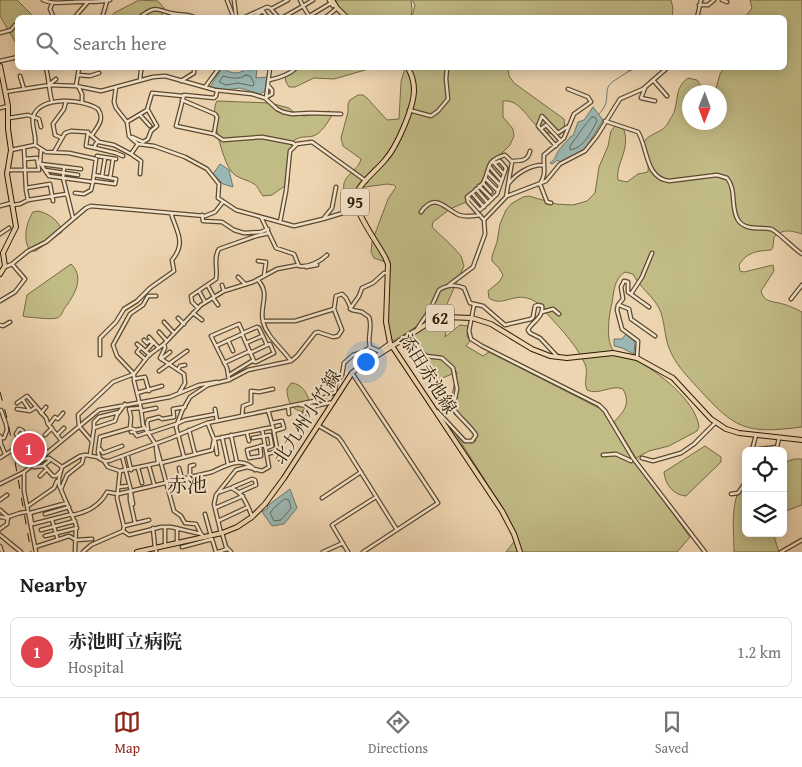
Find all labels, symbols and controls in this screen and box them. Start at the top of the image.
search box [15,15,787,70]
icon: search [33,29,61,57]
text: Search here [73,29,167,57]
north arrow [682,85,727,130]
road number: 95 [341,188,369,216]
road number: 62 [426,304,454,332]
street label: 添田赤池線 [393,328,464,419]
your location [353,349,379,375]
street label: 北九州小竹線 [266,364,347,469]
pin: 1 [13,430,45,468]
map controls [742,447,787,537]
button: locate [742,447,787,492]
district label: 赤池 [167,470,207,499]
button: layers [742,492,787,537]
text: Nearby [20,569,87,600]
text: 赤池町立病院 [68,627,182,655]
text: 1 [33,640,41,664]
text: 1.2 km [737,640,781,664]
text: Hospital [68,655,124,679]
tab: Map [113,708,141,758]
tab: Directions [368,708,428,758]
tab: Saved [655,708,689,758]

